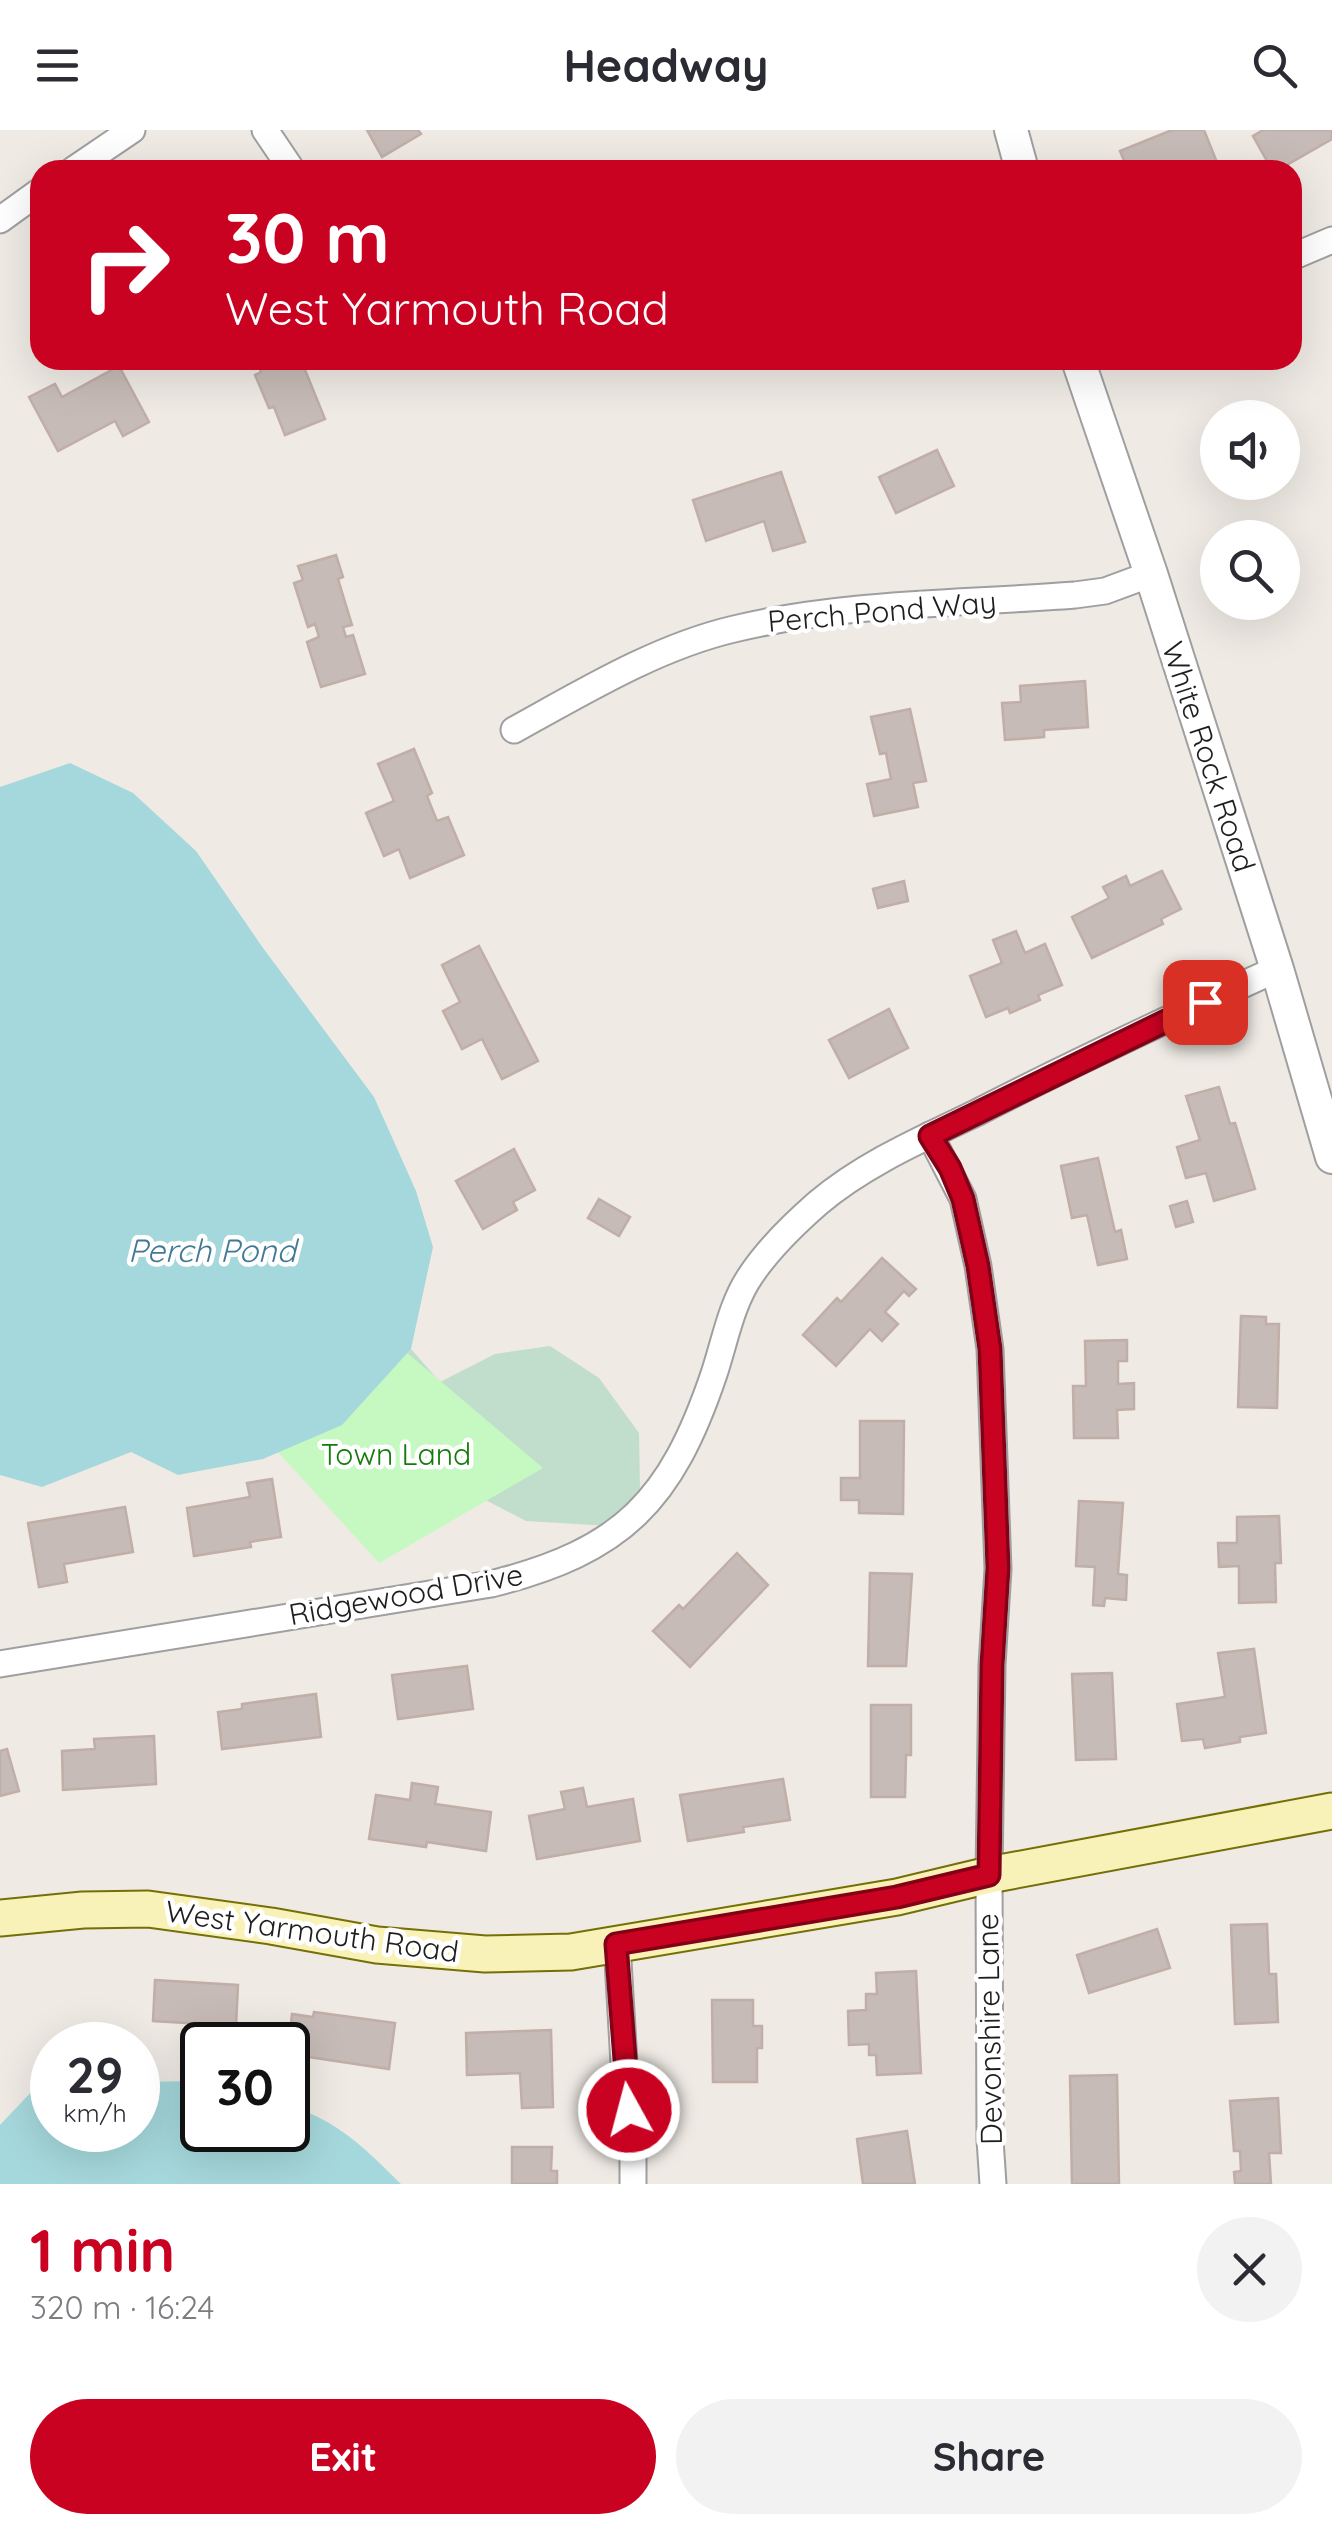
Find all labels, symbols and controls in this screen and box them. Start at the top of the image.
text: Headway [563,37,769,93]
icon: menu [30,38,85,93]
icon: search [1247,38,1302,93]
text: 30 m [225,193,390,281]
icon: right [60,200,190,330]
text: West Yarmouth Road [225,280,669,336]
map controls [1200,400,1300,620]
button: sound [1200,400,1300,500]
button: search [1200,520,1300,620]
street label: Perch Pond Way [766,582,998,640]
street label: White Rock Road [1154,637,1264,877]
pin [1163,960,1248,1045]
icon: arrive [1178,975,1233,1030]
water label: Perch Pond [128,1230,300,1270]
park label: Town Land [321,1435,471,1473]
street label: Ridgewood Drive [286,1555,526,1633]
street label: West Yarmouth Road [163,1892,461,1970]
street label: Devonshire Lane [968,1913,1010,2145]
speed limit sign: 30 [180,2022,310,2152]
text: 29 [67,2043,123,2106]
position arrow [577,2058,681,2162]
text: km/h [63,2097,127,2128]
text: 1 min [30,2212,175,2287]
button: close [1197,2217,1302,2322]
text: 320 m · 16:24 [30,2287,214,2327]
button: Exit [30,2399,656,2514]
button: Share [676,2399,1302,2514]

